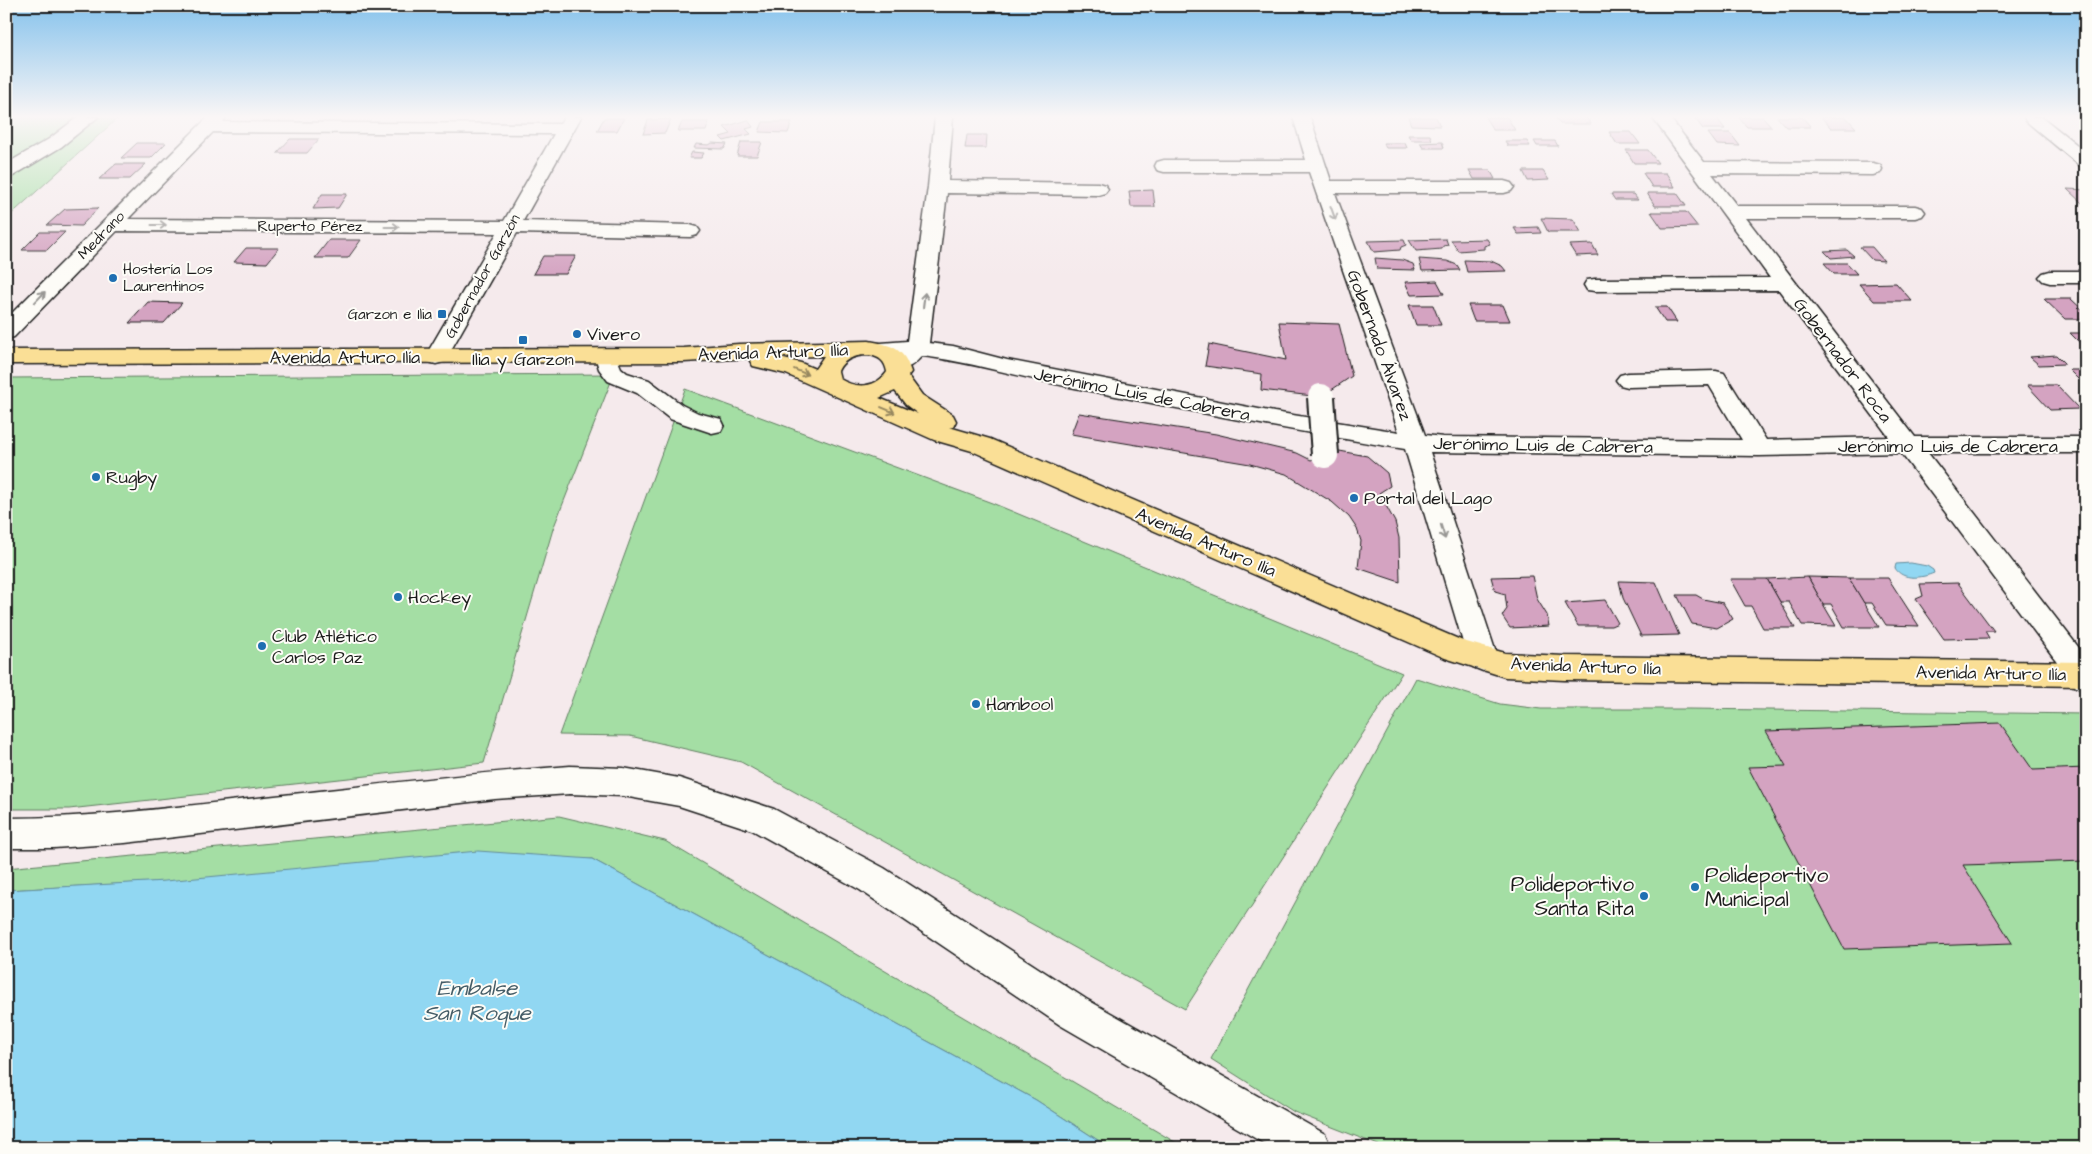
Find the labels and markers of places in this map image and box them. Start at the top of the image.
place label: Hostería Los Laurentinos [123,259,213,297]
marker: Hostería Los Laurentinos [107,272,119,284]
place label: Garzon e Ilia [348,304,432,325]
marker: Garzon e Ilia [436,308,448,320]
place label: Vivero [587,322,640,347]
marker: Vivero [571,328,583,340]
marker: Ilia y Garzon [517,334,529,346]
place label: Ilia y Garzon [472,347,574,373]
place label: Rugby [106,465,157,491]
marker: Rugby [90,471,102,483]
place label: Portal del Lago [1364,486,1492,512]
marker: Portal del Lago [1348,492,1360,504]
place label: Hockey [408,585,471,611]
marker: Hockey [392,591,404,603]
place label: Club Atlético Carlos Paz [272,624,377,670]
marker: Club Atlético Carlos Paz [256,640,268,652]
place label: Hambool [986,692,1053,717]
marker: Hambool [970,698,982,710]
place label: Polideportivo Municipal [1705,861,1828,915]
place label: Polideportivo Santa Rita [1511,870,1634,923]
marker: Polideportivo Municipal [1689,881,1701,893]
marker: Polideportivo Santa Rita [1638,890,1650,902]

